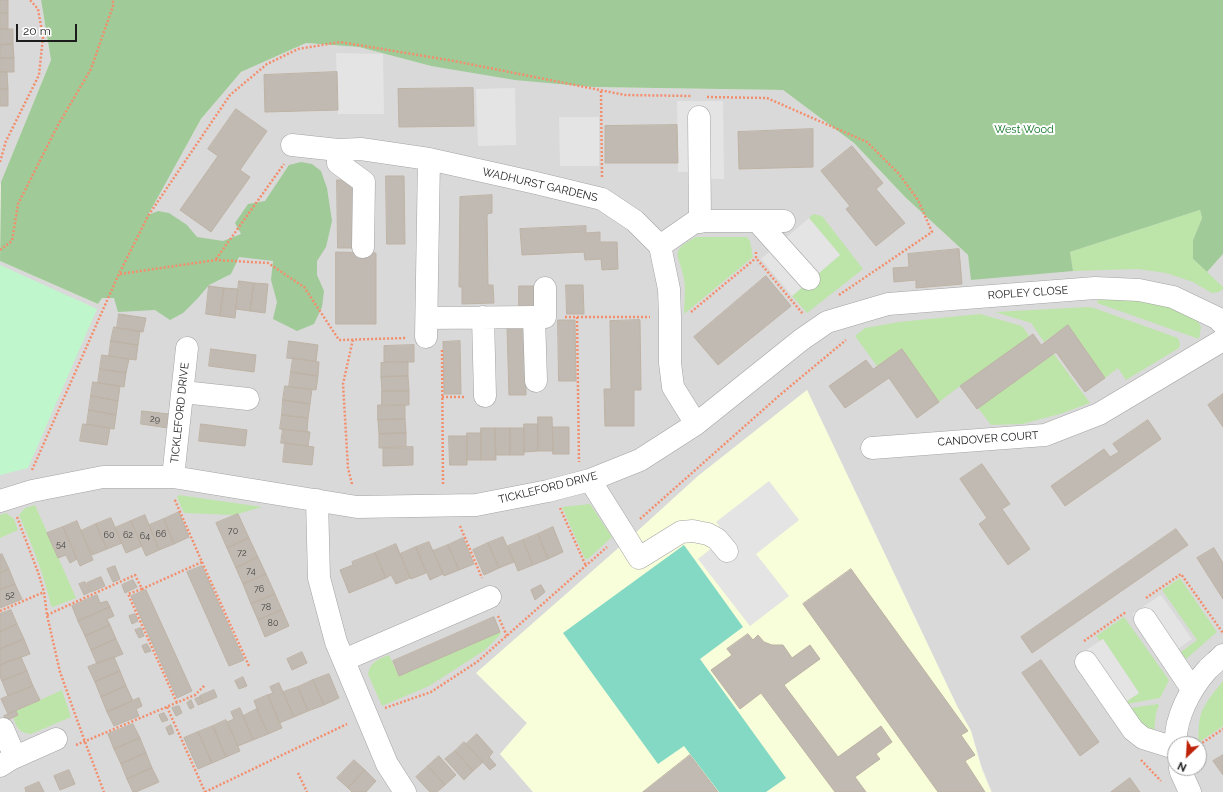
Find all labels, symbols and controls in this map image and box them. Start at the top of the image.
scale bar [18,16,79,42]
text: 20 m [23,24,51,38]
park label: West Wood [994,123,1054,137]
street label: WADHURST GARDENS [481,165,599,205]
street label: ROPLEY CLOSE [987,284,1069,302]
street label: TICKLEFORD DRIVE [168,362,192,464]
house number: 29 [150,414,160,424]
street label: CANDOVER COURT [937,429,1039,449]
street label: TICKLEFORD DRIVE [497,469,599,507]
house number: 70 [228,526,238,536]
house number: 66 [156,529,166,539]
house number: 60 [104,530,114,540]
house number: 62 [123,530,133,540]
house number: 64 [140,531,150,541]
house number: 54 [56,539,66,549]
house number: 72 [237,548,247,558]
house number: 74 [246,566,256,576]
house number: 76 [254,584,264,594]
house number: 52 [5,590,15,600]
house number: 78 [261,602,271,612]
house number: 80 [268,618,278,628]
north arrow [1167,736,1207,776]
text: N [1176,759,1189,774]

